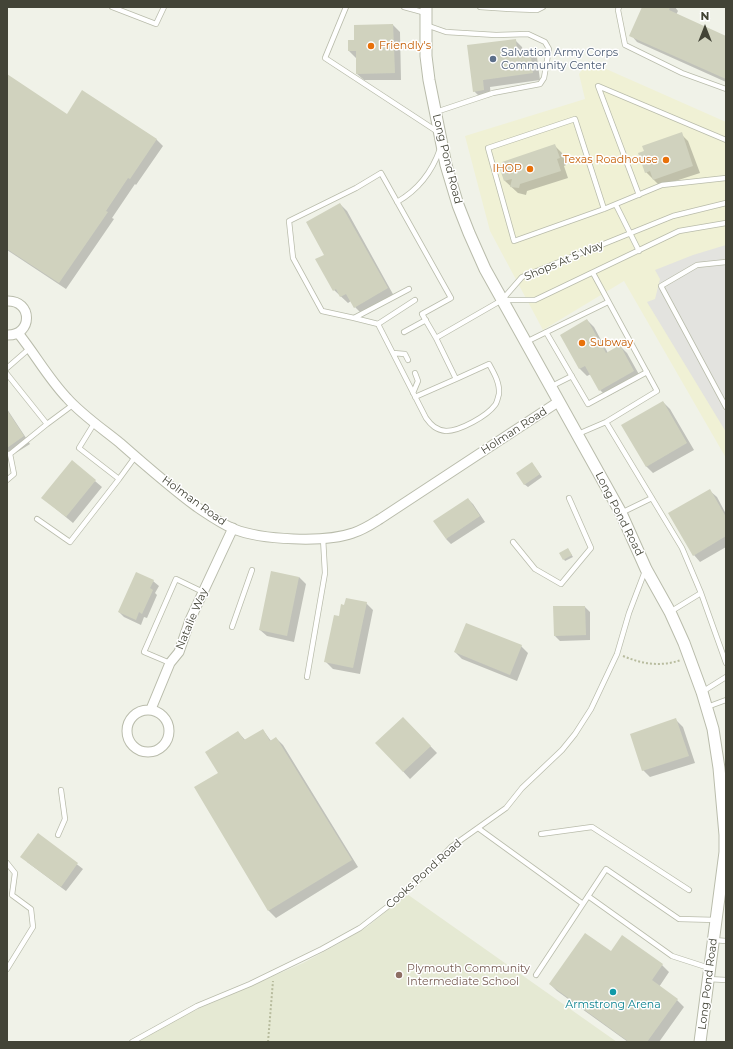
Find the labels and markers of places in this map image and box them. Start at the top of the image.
place label: Friendly's [379,39,431,53]
marker: Friendly's [366,41,376,51]
place label: Salvation Army Corps Community Center [501,46,618,72]
marker: Salvation Army Corps Community Center [488,54,498,64]
place label: Texas Roadhouse [563,153,658,167]
marker: Texas Roadhouse [661,155,671,165]
place label: IHOP [493,162,522,176]
marker: IHOP [525,164,535,174]
place label: Subway [590,336,633,350]
marker: Subway [577,338,587,348]
place label: Plymouth Community Intermediate School [407,962,530,988]
marker: Plymouth Community Intermediate School [394,970,404,980]
marker: Armstrong Arena [608,987,618,997]
place label: Armstrong Arena [565,998,661,1012]

